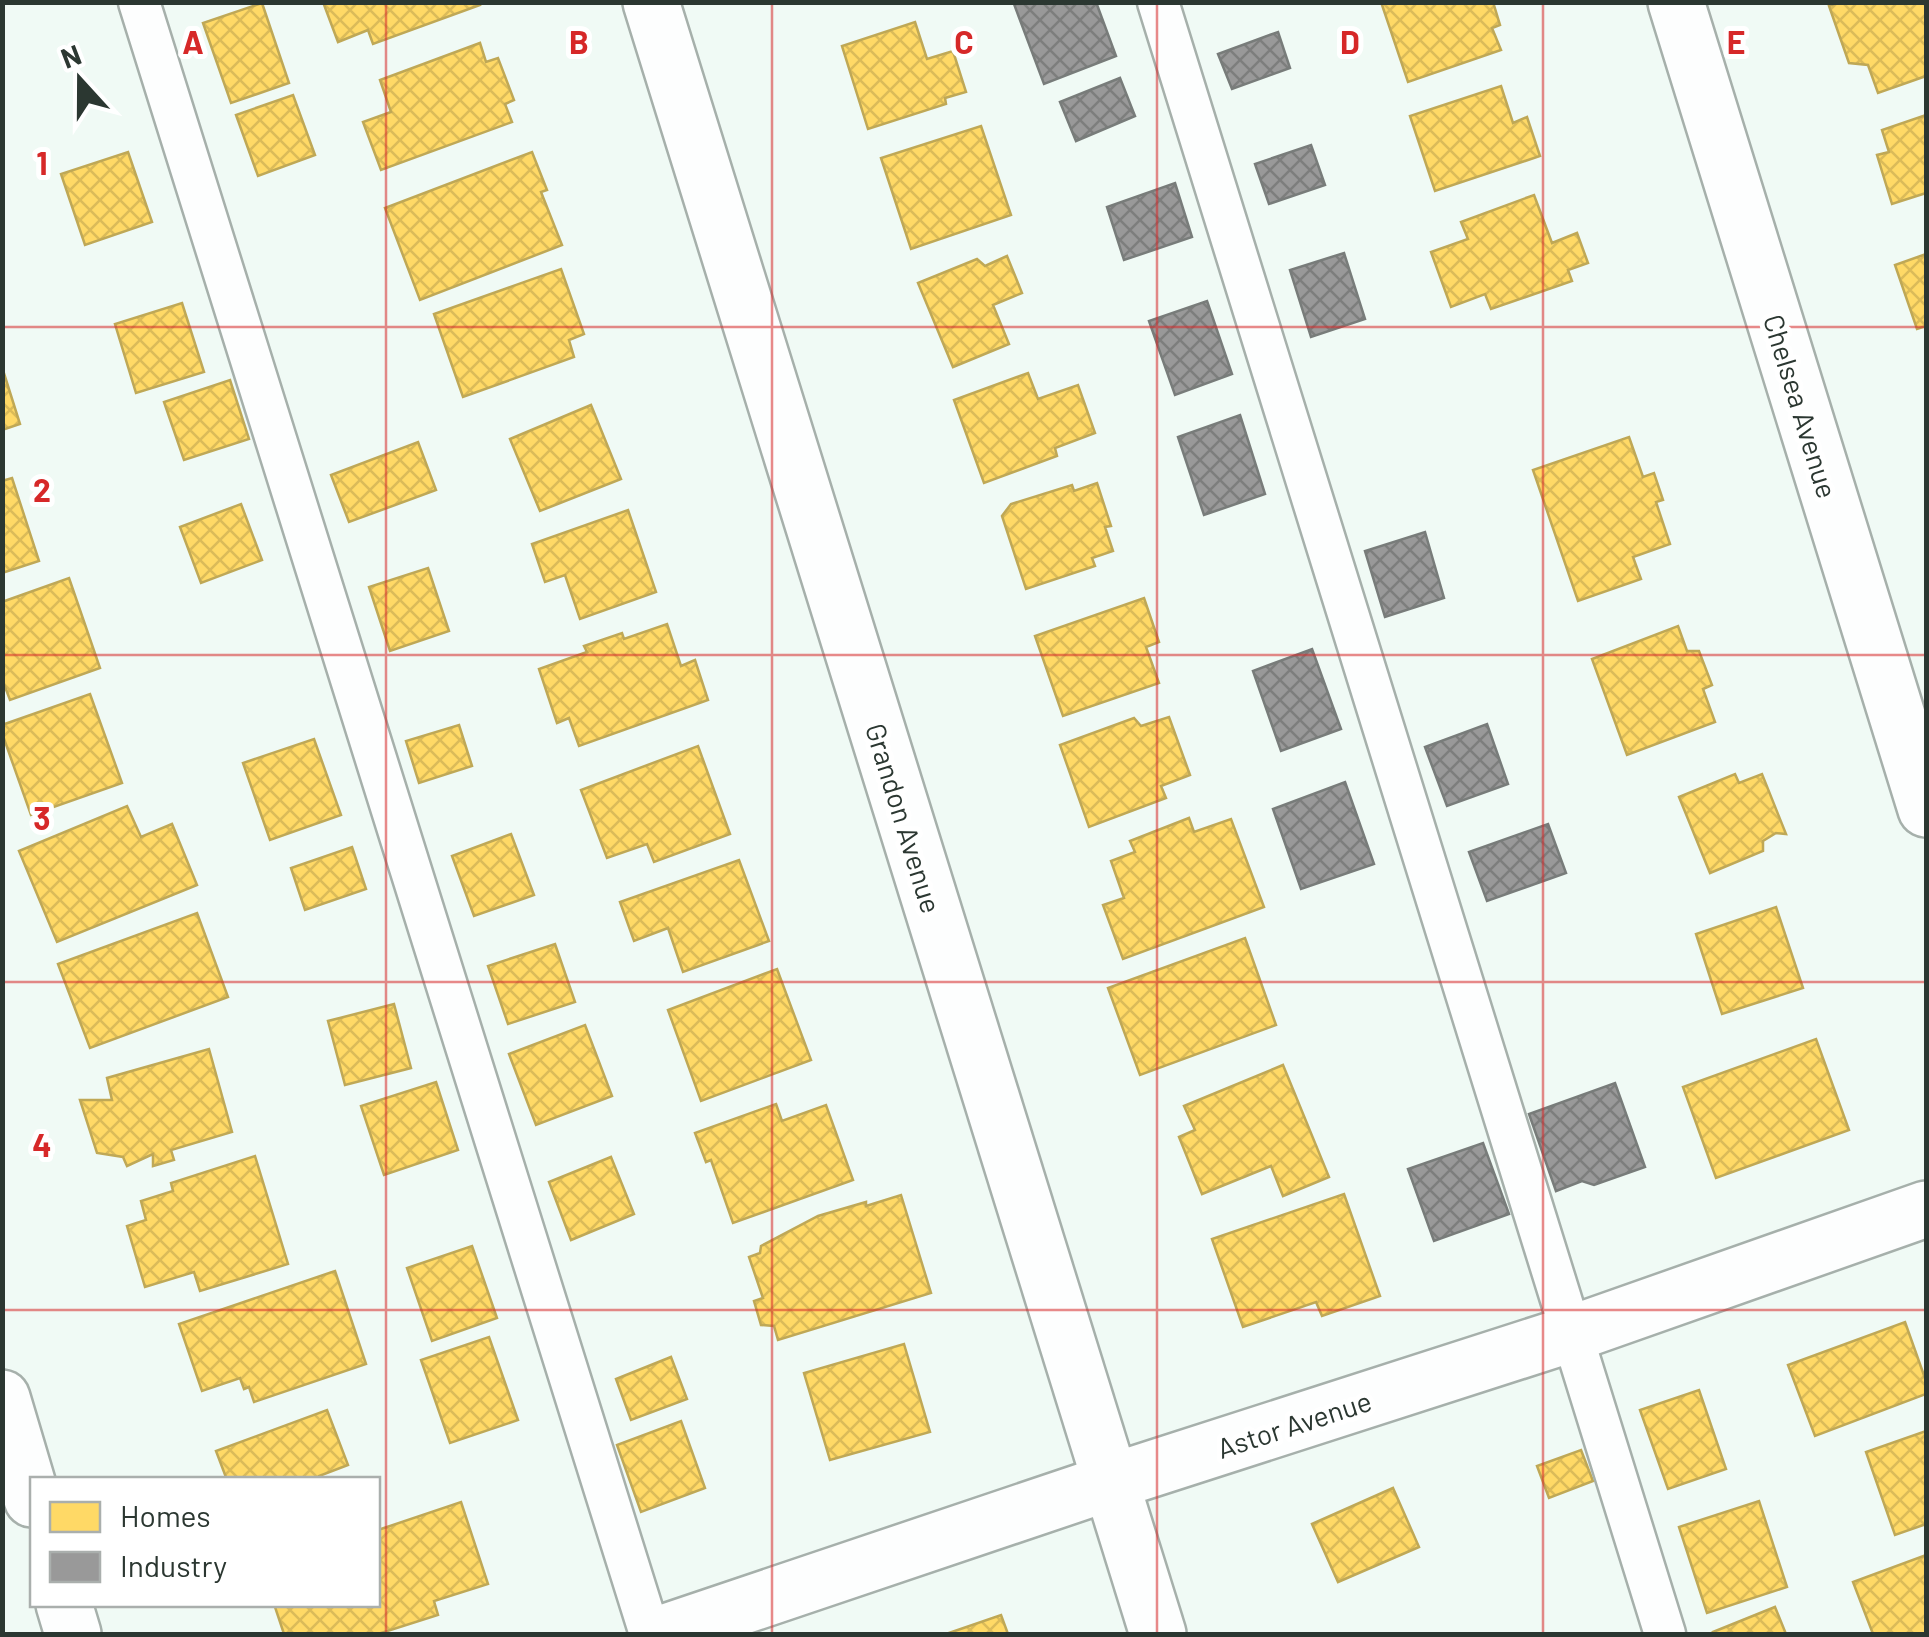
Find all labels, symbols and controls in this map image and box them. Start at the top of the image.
text: A [182,22,204,60]
text: B [569,22,589,60]
text: C [954,22,974,60]
text: D [1340,22,1360,60]
text: E [1727,22,1745,60]
north arrow [30,30,130,130]
text: N [56,37,85,75]
text: 1 [36,143,48,181]
street label: Chelsea Avenue [1757,310,1845,502]
text: 2 [33,470,51,508]
street label: Grandon Avenue [859,719,949,917]
text: 3 [33,798,51,836]
text: 4 [32,1125,52,1163]
street label: Astor Avenue [1213,1383,1375,1465]
legend [30,1477,380,1607]
text: Homes [120,1497,211,1533]
text: Industry [120,1547,227,1583]

